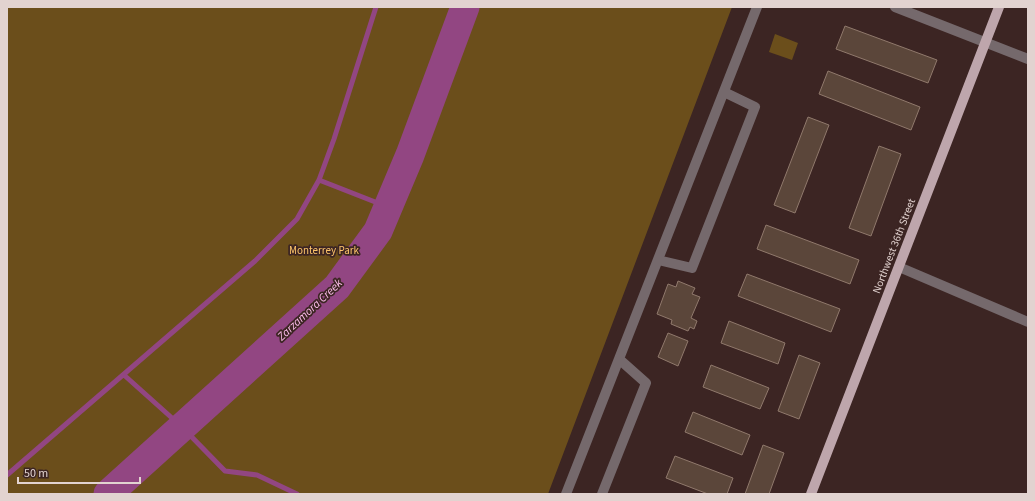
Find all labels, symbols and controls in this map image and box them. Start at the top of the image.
street label: Northwest 36th Street [869,196,919,296]
park label: Monterrey Park [289,243,360,258]
water label: Zarzamora Creek [273,275,347,345]
scale bar [18,459,140,485]
text: 50 m [24,465,48,482]

